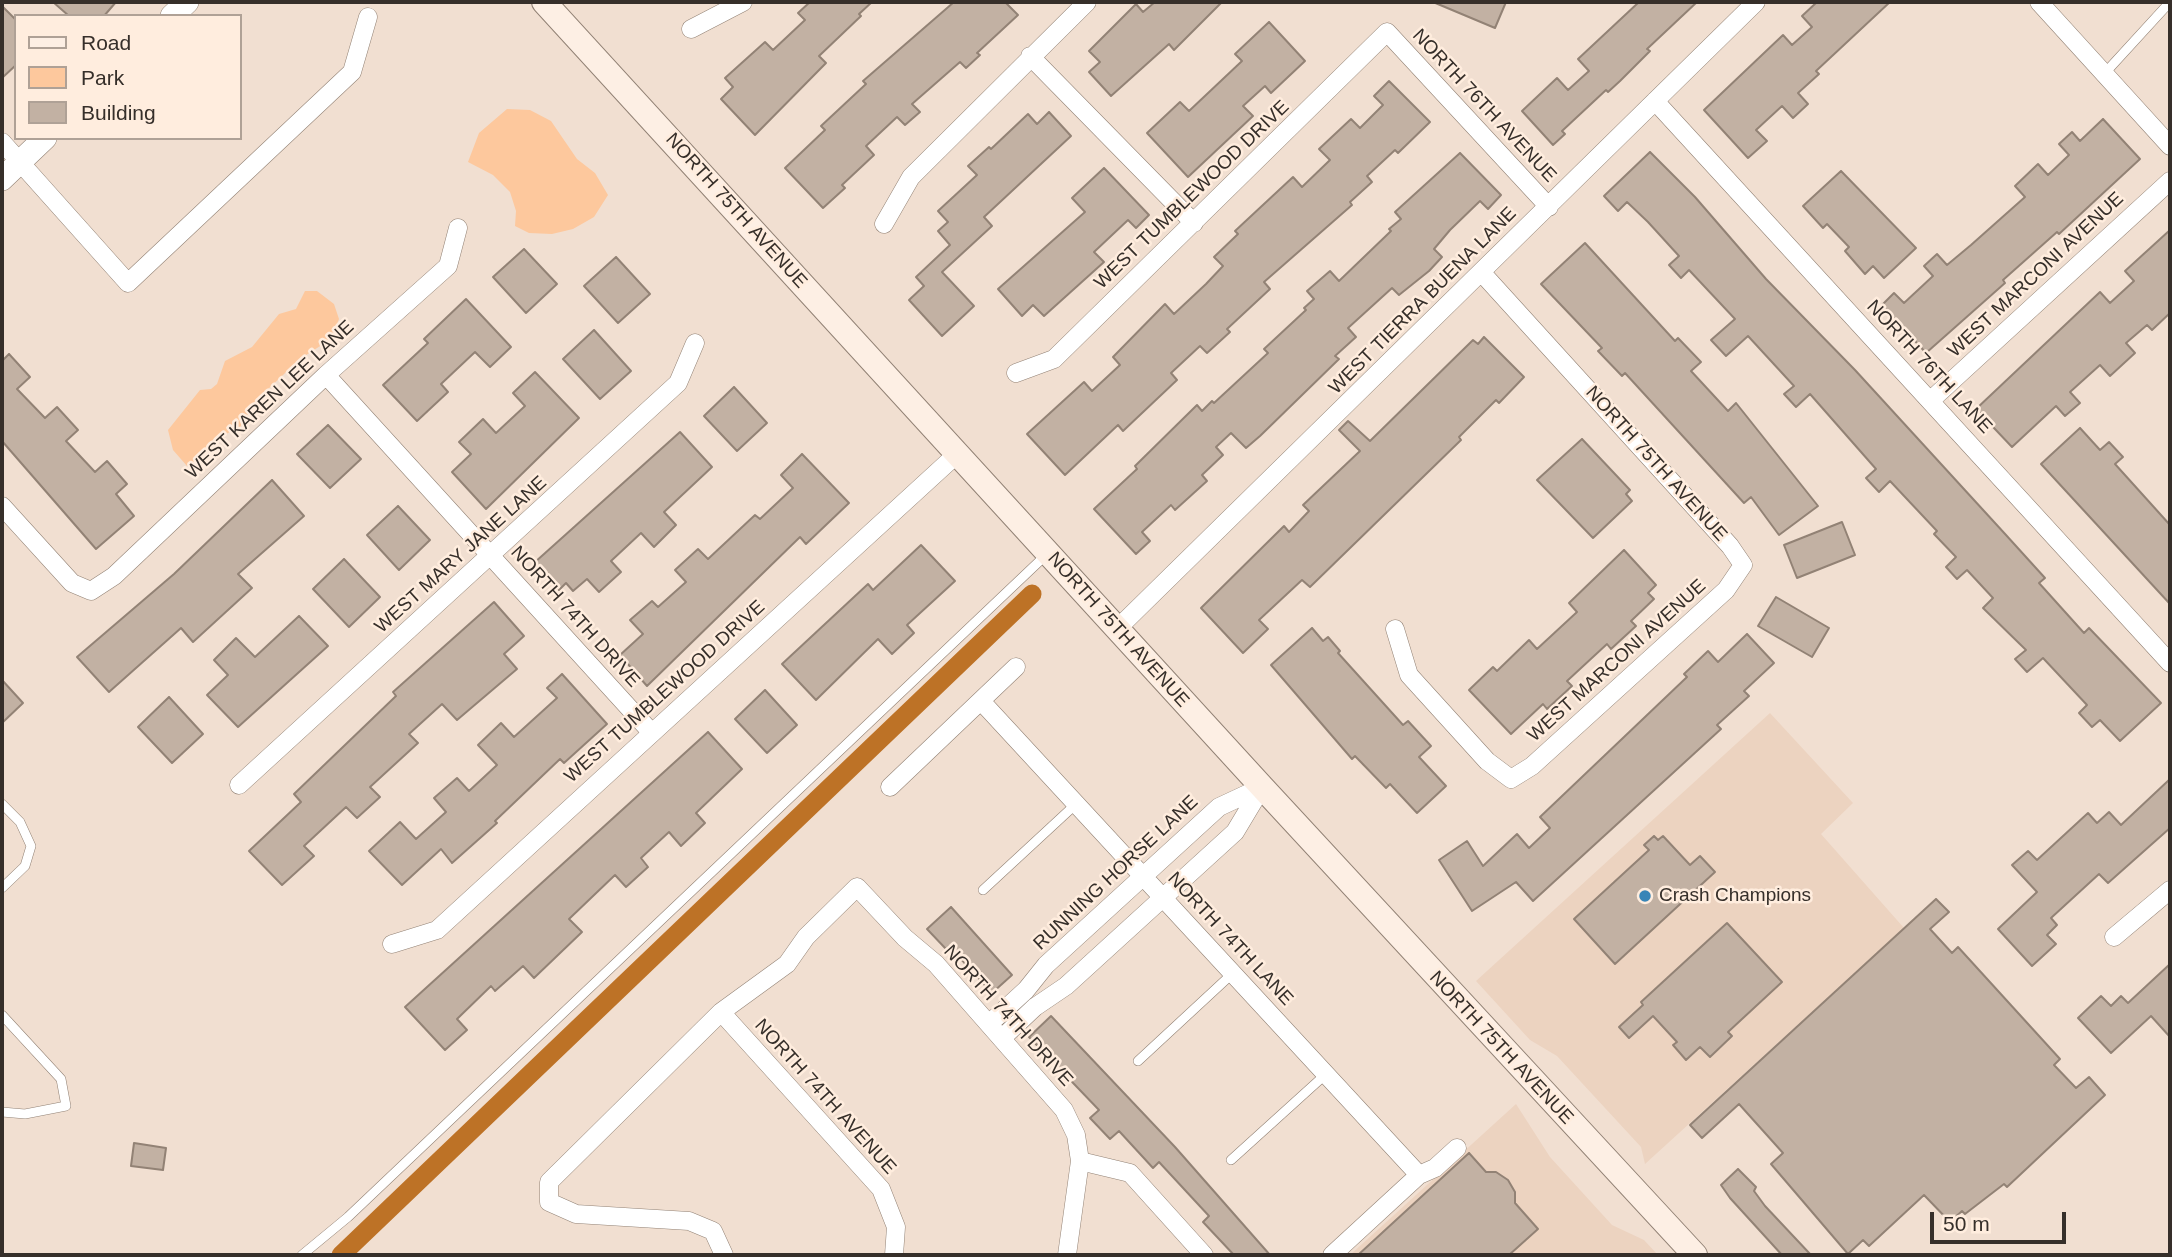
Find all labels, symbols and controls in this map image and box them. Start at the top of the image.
legend [14,14,242,140]
street label: NORTH 76TH AVENUE [1407,25,1561,187]
text: Road [81,31,131,54]
text: Park [81,66,124,89]
street label: WEST TUMBLEWOOD DRIVE [1090,96,1294,294]
text: Building [81,101,156,124]
street label: NORTH 75TH AVENUE [660,129,812,293]
street label: WEST MARCONI AVENUE [1943,188,2129,362]
street label: WEST TIERRA BUENA LANE [1325,203,1521,399]
street label: NORTH 76TH LANE [1861,296,1997,438]
street label: WEST KAREN LEE LANE [181,316,359,484]
street label: NORTH 75TH AVENUE [1580,382,1732,546]
street label: WEST MARY JANE LANE [370,472,552,638]
street label: NORTH 74TH DRIVE [506,542,644,692]
street label: NORTH 75TH AVENUE [1042,548,1194,712]
street label: WEST MARCONI AVENUE [1523,575,1711,747]
street label: WEST TUMBLEWOOD DRIVE [560,596,770,788]
street label: RUNNING HORSE LANE [1029,791,1203,955]
street label: NORTH 74TH LANE [1162,868,1298,1010]
place label: Crash Champions [1659,885,1811,907]
marker: Crash Champions [1637,888,1653,904]
street label: NORTH 74TH DRIVE [939,941,1077,1091]
street label: NORTH 75TH AVENUE [1424,967,1578,1129]
street label: NORTH 74TH AVENUE [749,1015,901,1179]
scale bar [1934,1198,2070,1242]
text: 50 m [1943,1212,1990,1235]

